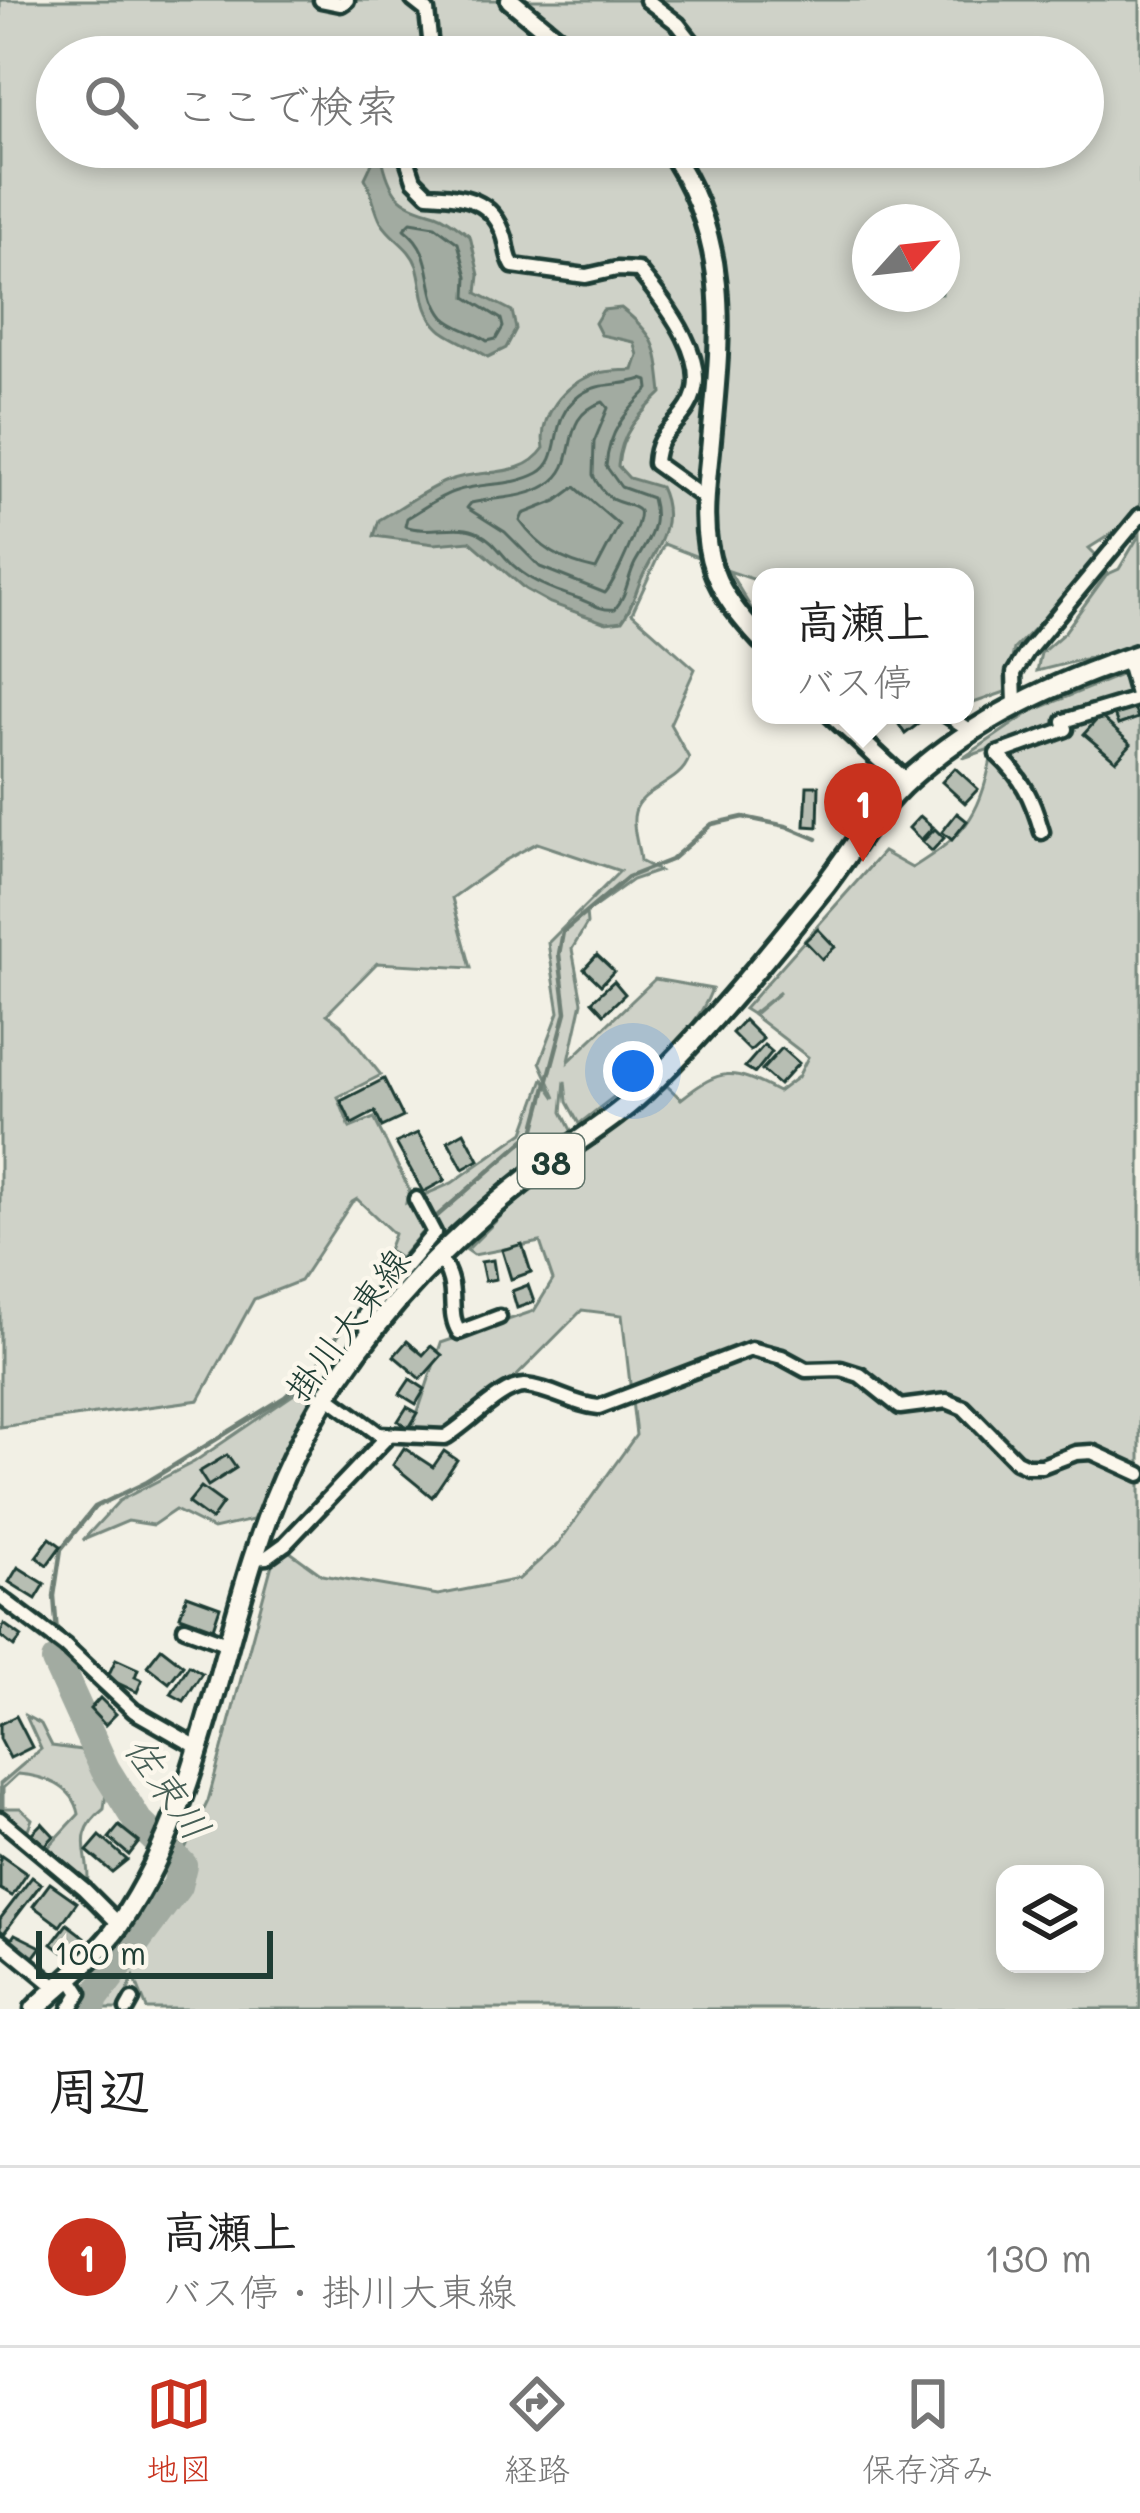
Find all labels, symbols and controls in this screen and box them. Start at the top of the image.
search box [36,36,1104,168]
icon: search [78,69,144,135]
text: ここで検索 [174,75,399,133]
north arrow [852,204,960,312]
popup [752,568,974,724]
text: 高瀬上 [795,591,931,649]
text: バス停 [795,655,913,706]
pin: 1 [824,763,902,862]
your location [603,1041,663,1101]
road number: 38 [518,1134,584,1188]
street label: 掛川大東線 [273,1238,419,1410]
water label: 佐束川 [115,1724,223,1850]
map controls [996,1865,1104,1973]
button: layers [996,1865,1104,1973]
scale bar [36,1925,273,1978]
text: 100 m [54,1930,146,1973]
text: 周辺 [48,2055,150,2122]
text: 高瀬上 [162,2201,297,2259]
text: 1 [78,2231,96,2282]
text: 130 m [984,2231,1092,2282]
text: バス停 · 掛川大東線 [162,2265,516,2316]
tab: 地図 [146,2371,212,2491]
tab: 経路 [504,2371,570,2491]
tab: 保存済み [862,2371,994,2491]

